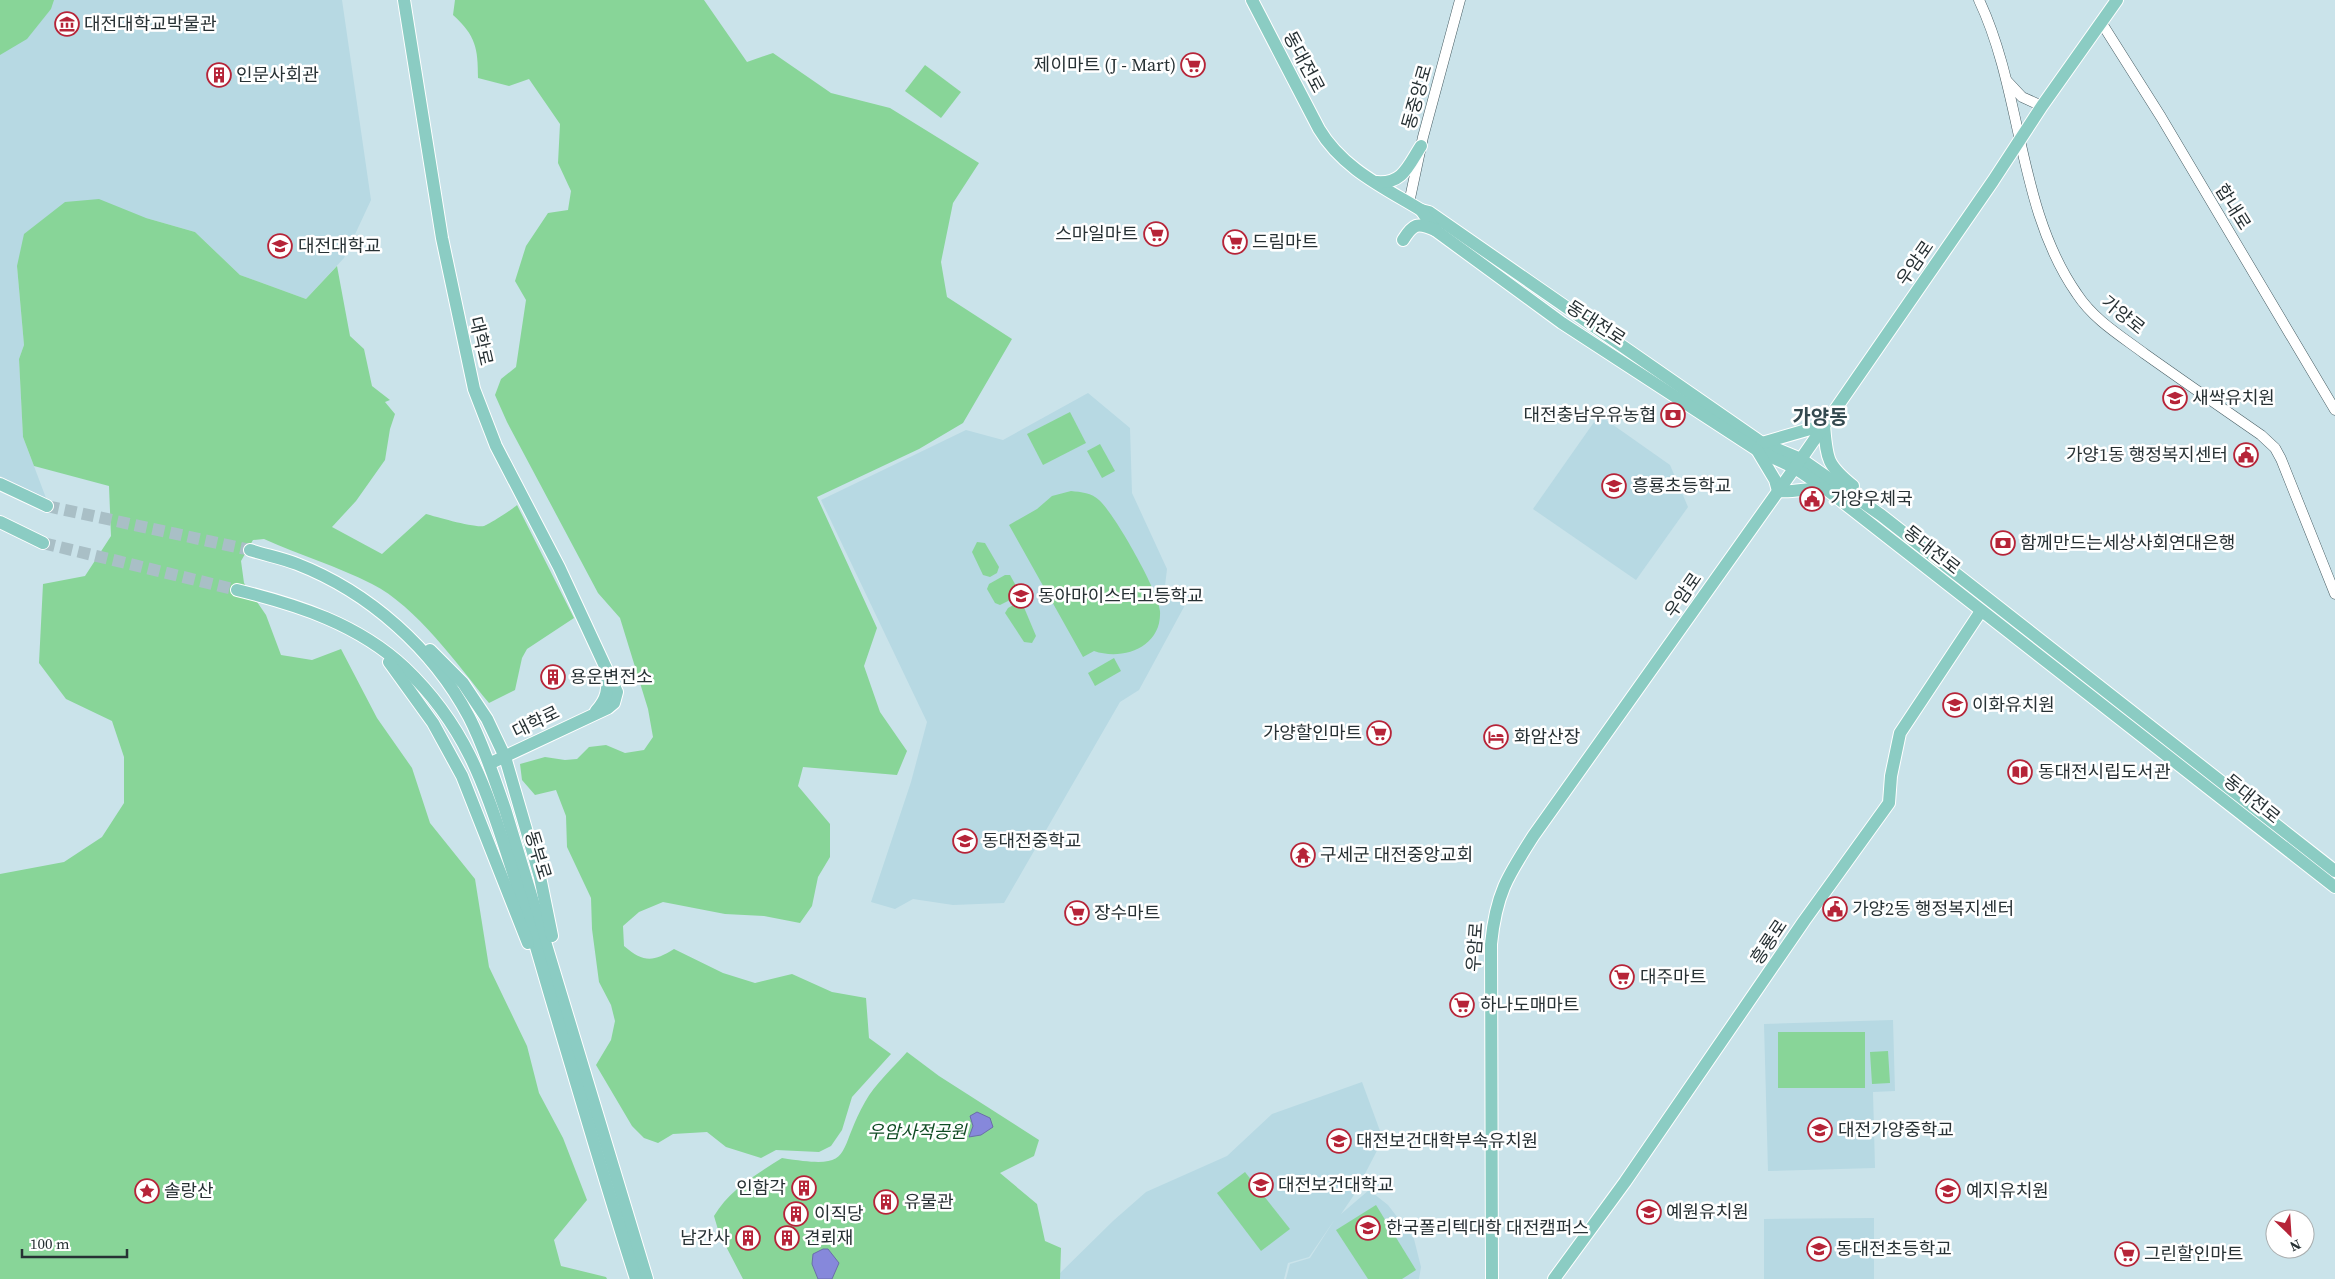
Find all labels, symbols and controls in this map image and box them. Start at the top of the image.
museum icon: 대전대학교박물관 [54,11,80,37]
place label: 대전대학교박물관 [84,11,217,36]
street label: 동대전로 [1278,27,1331,97]
place label: 제이마트 (J - Mart) [1034,52,1176,77]
supermarket icon: 제이마트 (J - Mart) [1180,52,1206,78]
building icon: 인문사회관 [206,62,232,88]
place label: 인문사회관 [236,62,319,87]
street label: 동중앙로 [1395,62,1438,132]
street label: 합내로 [2210,179,2257,234]
place label: 스마일마트 [1055,221,1138,246]
supermarket icon: 스마일마트 [1143,221,1169,247]
supermarket icon: 드림마트 [1222,229,1248,255]
place label: 드림마트 [1252,229,1318,254]
school or university icon: 대전대학교 [267,233,293,259]
place label: 대전대학교 [298,233,381,258]
street label: 우암로 [1890,235,1939,290]
street label: 가양로 [2096,289,2150,340]
street label: 동대전로 [1562,294,1631,351]
street label: 대학로 [464,314,499,368]
school or university icon: 새싹유치원 [2162,385,2188,411]
place label: 새싹유치원 [2192,385,2275,410]
place label: 대전충남우유농협 [1524,402,1656,427]
bank icon: 대전충남우유농협 [1660,402,1686,428]
district label: 가양동 [1792,403,1848,431]
place label: 가양1동 행정복지센터 [2066,442,2228,467]
public building icon: 가양1동 행정복지센터 [2233,442,2259,468]
school or university icon: 흥룡초등학교 [1601,473,1627,499]
place label: 흥룡초등학교 [1632,473,1731,498]
public building icon: 가양우체국 [1799,486,1825,512]
place label: 가양우체국 [1830,486,1913,511]
street label: 동대전로 [1899,519,1966,580]
bank icon: 함께만드는세상사회연대은행 [1990,530,2016,556]
place label: 함께만드는세상사회연대은행 [2020,530,2235,555]
street label: 우암로 [1658,567,1707,622]
school or university icon: 동아마이스터고등학교 [1008,583,1034,609]
place label: 동아마이스터고등학교 [1038,583,1204,608]
building icon: 용운변전소 [540,664,566,690]
place label: 용운변전소 [570,664,653,689]
school or university icon: 이화유치원 [1942,692,1968,718]
place label: 이화유치원 [1972,692,2055,717]
street label: 대학로 [508,699,564,744]
place label: 가양할인마트 [1263,720,1362,745]
supermarket icon: 가양할인마트 [1366,720,1392,746]
hotel icon: 화암산장 [1483,724,1509,750]
place label: 화암산장 [1514,724,1580,749]
library icon: 동대전시립도서관 [2007,759,2033,785]
place label: 동대전시립도서관 [2038,759,2171,784]
street label: 동대전로 [2219,768,2286,829]
street label: 동부로 [519,827,558,882]
school or university icon: 동대전중학교 [952,828,978,854]
place label: 동대전중학교 [982,828,1081,853]
temple icon: 구세군 대전중앙교회 [1290,842,1316,868]
place label: 구세군 대전중앙교회 [1320,842,1473,867]
public building icon: 가양2동 행정복지센터 [1822,896,1848,922]
place label: 가양2동 행정복지센터 [1852,896,2014,921]
supermarket icon: 장수마트 [1064,900,1090,926]
place label: 장수마트 [1094,900,1160,925]
street label: 흥룡로 [1744,914,1793,969]
street label: 우암로 [1460,921,1489,973]
supermarket icon: 대주마트 [1609,964,1635,990]
place label: 대주마트 [1640,964,1706,989]
supermarket icon: 하나도매마트 [1449,992,1475,1018]
place label: 하나도매마트 [1480,992,1579,1017]
school or university icon: 대전가양중학교 [1807,1117,1833,1143]
place label: 대전가양중학교 [1838,1117,1954,1142]
park label: 우암사적공원 [867,1119,968,1144]
school or university icon: 대전보건대학부속유치원 [1326,1128,1352,1154]
place label: 대전보건대학부속유치원 [1356,1128,1538,1153]
school or university icon: 대전보건대학교 [1248,1172,1274,1198]
place label: 대전보건대학교 [1278,1172,1394,1197]
place label: 인함각 [736,1175,786,1200]
building icon: 인함각 [791,1175,817,1201]
place icon: 솔랑산 [134,1178,160,1204]
place label: 솔랑산 [164,1178,214,1203]
school or university icon: 예지유치원 [1935,1178,1961,1204]
place label: 예지유치원 [1966,1178,2049,1203]
building icon: 유물관 [873,1189,899,1215]
place label: 유물관 [904,1189,954,1214]
school or university icon: 예원유치원 [1636,1199,1662,1225]
place label: 예원유치원 [1666,1199,1749,1224]
building icon: 이직당 [783,1201,809,1227]
place label: 이직당 [814,1201,864,1226]
north arrow [2265,1209,2315,1259]
school or university icon: 한국폴리텍대학 대전캠퍼스 [1355,1215,1381,1241]
place label: 한국폴리텍대학 대전캠퍼스 [1386,1215,1589,1240]
place label: 남간사 [680,1225,730,1250]
building icon: 남간사 [735,1225,761,1251]
building icon: 견뢰재 [774,1225,800,1251]
place label: 견뢰재 [804,1225,854,1250]
scale bar [22,1226,128,1258]
text: 100 m [30,1233,70,1254]
text: N [2287,1235,2304,1257]
school or university icon: 동대전초등학교 [1806,1236,1832,1262]
place label: 동대전초등학교 [1836,1236,1952,1261]
supermarket icon: 그린할인마트 [2114,1241,2140,1267]
place label: 그린할인마트 [2144,1241,2243,1266]

